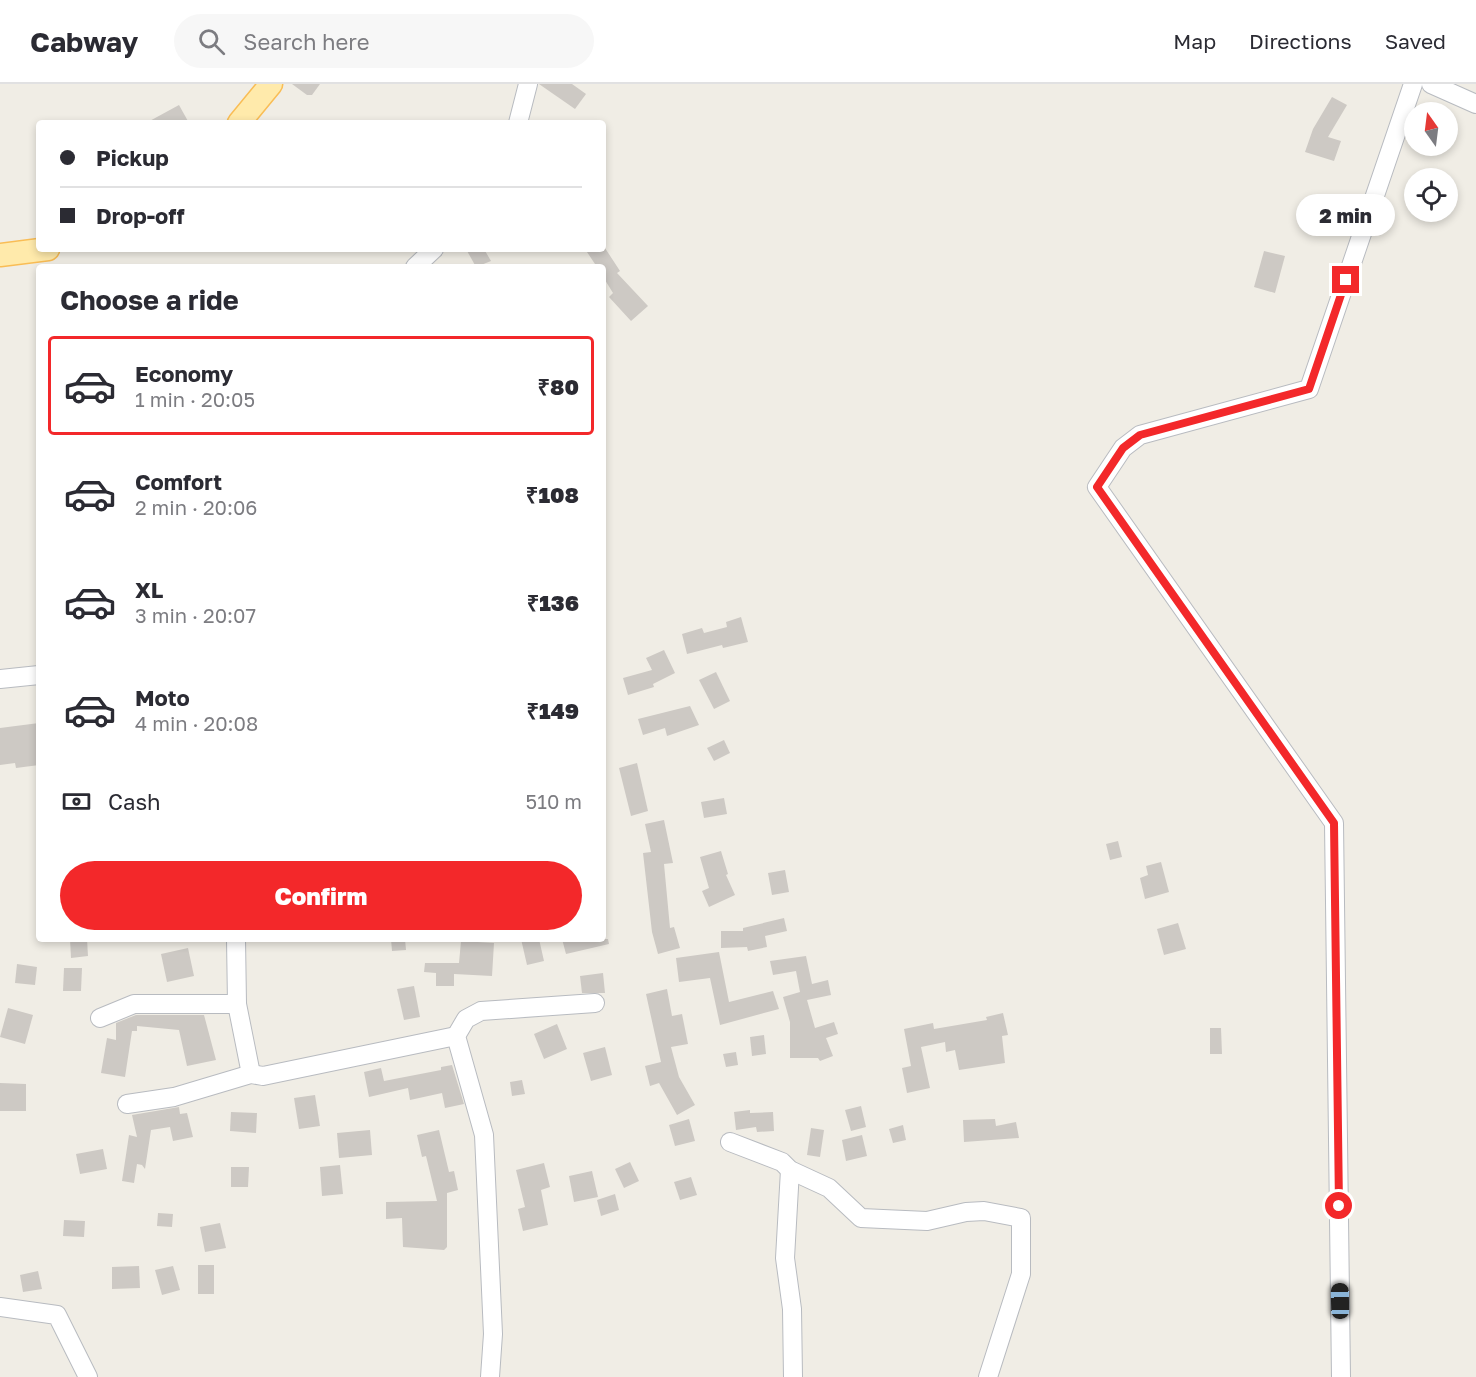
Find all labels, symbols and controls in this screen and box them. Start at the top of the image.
search box [174,14,594,68]
text: Cabway [30,25,138,58]
icon: search [195,25,228,58]
text: Search here [243,28,369,55]
text: Map [1173,28,1216,54]
text: Directions [1249,28,1352,54]
text: Saved [1385,28,1446,54]
north arrow [1404,102,1458,156]
map controls [1404,102,1458,222]
text: Pickup [96,144,169,171]
button: locate [1404,168,1458,222]
callout: 2 min [1296,193,1396,235]
text: Drop-off [96,202,185,229]
text: 2 min [1319,203,1372,227]
route end [1332,266,1359,293]
text: Choose a ride [60,284,239,316]
icon: car [63,359,117,413]
text: Economy [135,360,233,387]
text: ₹80 [537,373,579,400]
text: 1 min · 20:05 [135,387,255,411]
icon: car [63,467,117,521]
text: Comfort [135,468,222,495]
text: ₹108 [526,481,579,508]
text: 2 min · 20:06 [135,495,257,519]
icon: car [63,575,117,629]
text: XL [135,576,163,603]
text: ₹136 [527,589,579,616]
text: 3 min · 20:07 [135,603,256,627]
icon: car [63,683,117,737]
text: Moto [135,684,190,711]
text: ₹149 [527,697,579,724]
text: 4 min · 20:08 [135,711,258,735]
icon: cash [60,785,93,818]
text: Cash [108,788,161,815]
text: 510 m [526,789,582,813]
button: Confirm [60,861,582,930]
route start [1325,1192,1352,1219]
car [1331,1283,1349,1319]

